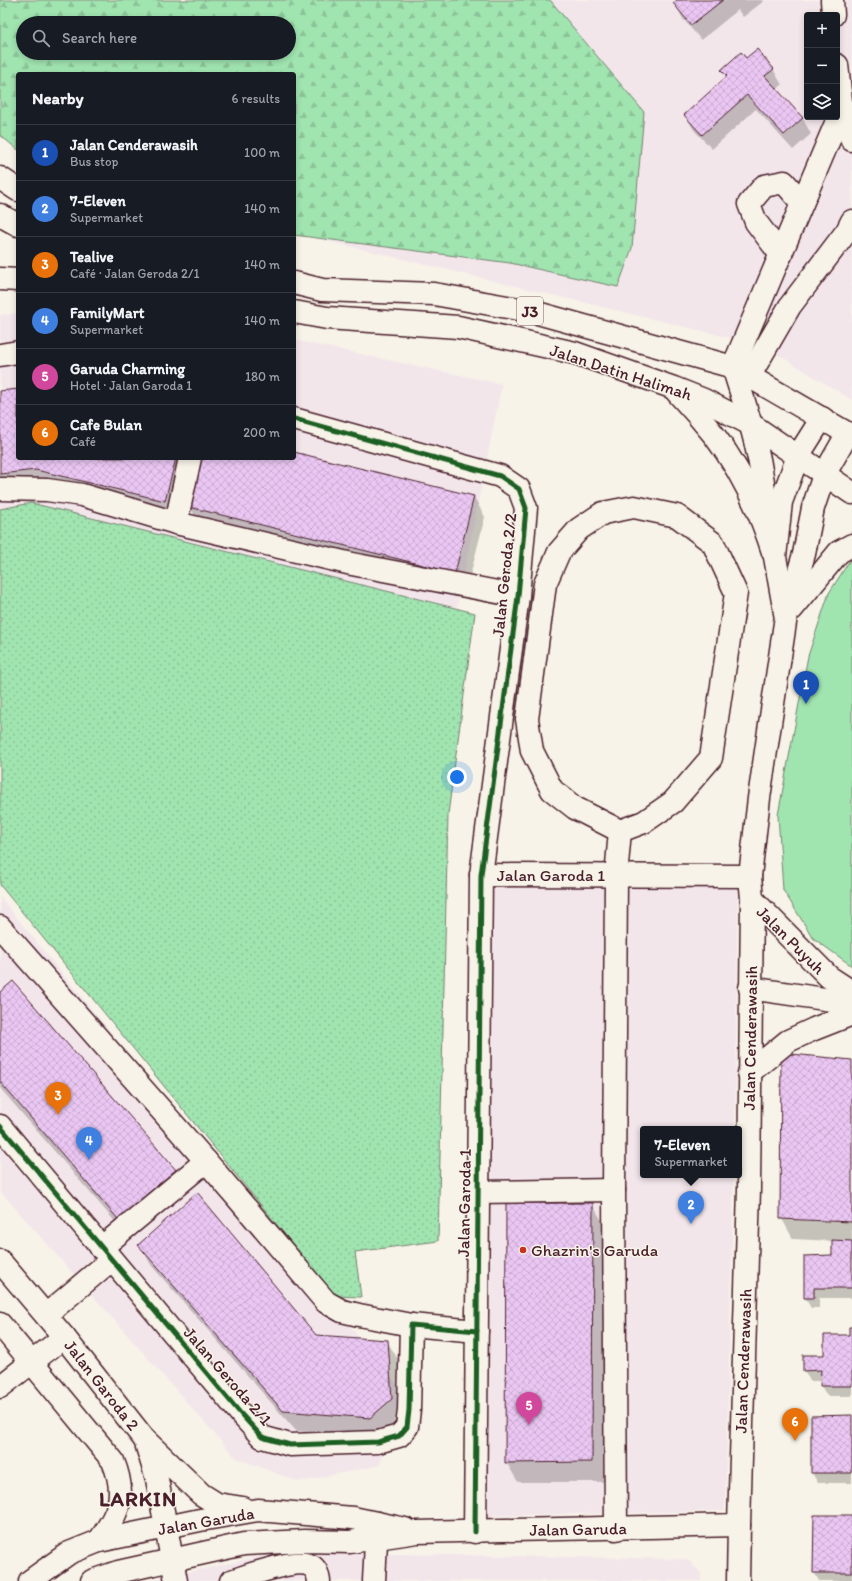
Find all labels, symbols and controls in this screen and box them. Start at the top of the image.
map controls [804,12,840,120]
button: + [804,12,840,48]
search box [16,16,296,60]
icon: search [30,27,52,49]
text: Search here [62,29,137,47]
button: − [804,48,840,84]
button: layers [804,84,840,120]
text: Nearby [32,88,84,108]
text: 6 results [232,91,280,106]
text: Jalan Cenderawasih [70,136,198,154]
text: 1 [42,145,48,160]
text: 100 m [244,145,280,160]
text: Bus stop [70,154,118,169]
text: 7-Eleven [70,192,126,210]
text: 2 [42,201,48,216]
text: 140 m [244,201,280,216]
text: Supermarket [70,210,143,225]
text: Tealive [70,248,114,266]
text: 3 [41,257,49,272]
text: 140 m [244,257,280,272]
text: Café · Jalan Geroda 2/1 [70,266,199,281]
road number: J3 [517,297,543,325]
text: FamilyMart [70,304,144,322]
text: 4 [41,313,49,328]
text: 140 m [244,313,280,328]
text: Supermarket [70,322,143,337]
street label: Jalan Datin Halimah [547,340,695,405]
text: Garuda Charming [70,360,185,378]
text: 5 [42,369,48,384]
text: 180 m [245,369,280,384]
text: Hotel · Jalan Garoda 1 [70,378,192,393]
text: Cafe Bulan [70,416,142,434]
text: 6 [42,425,48,440]
text: 200 m [243,425,280,440]
text: Café [70,434,96,449]
street label: Jalan Geroda 2/2 [488,512,520,638]
pin: 1 [793,671,819,704]
your location [447,767,467,787]
street label: Jalan Garoda 1 [497,865,605,885]
street label: Jalan Puyuh [753,902,830,979]
street label: Jalan Cenderawasih [739,965,761,1111]
pin: 3 [45,1082,71,1115]
popup [640,1126,742,1178]
pin: 4 [76,1127,102,1160]
text: 7-Eleven [654,1136,710,1154]
street label: Jalan Garoda 1 [453,1149,475,1257]
text: Supermarket [654,1154,728,1169]
pin: 2 [678,1191,704,1224]
place label: Ghazrin's Garuda [531,1240,658,1260]
marker: Ghazrin's Garuda [518,1245,528,1255]
street label: Jalan Cenderawasih [730,1288,756,1434]
street label: Jalan Geroda 2/1 [180,1323,276,1429]
street label: Jalan Garoda 2 [60,1336,144,1434]
pin: 5 [516,1392,542,1425]
pin: 6 [782,1408,808,1441]
district label: LARKIN [99,1486,177,1511]
street label: Jalan Garuda [156,1503,256,1539]
street label: Jalan Garuda [529,1518,627,1540]

